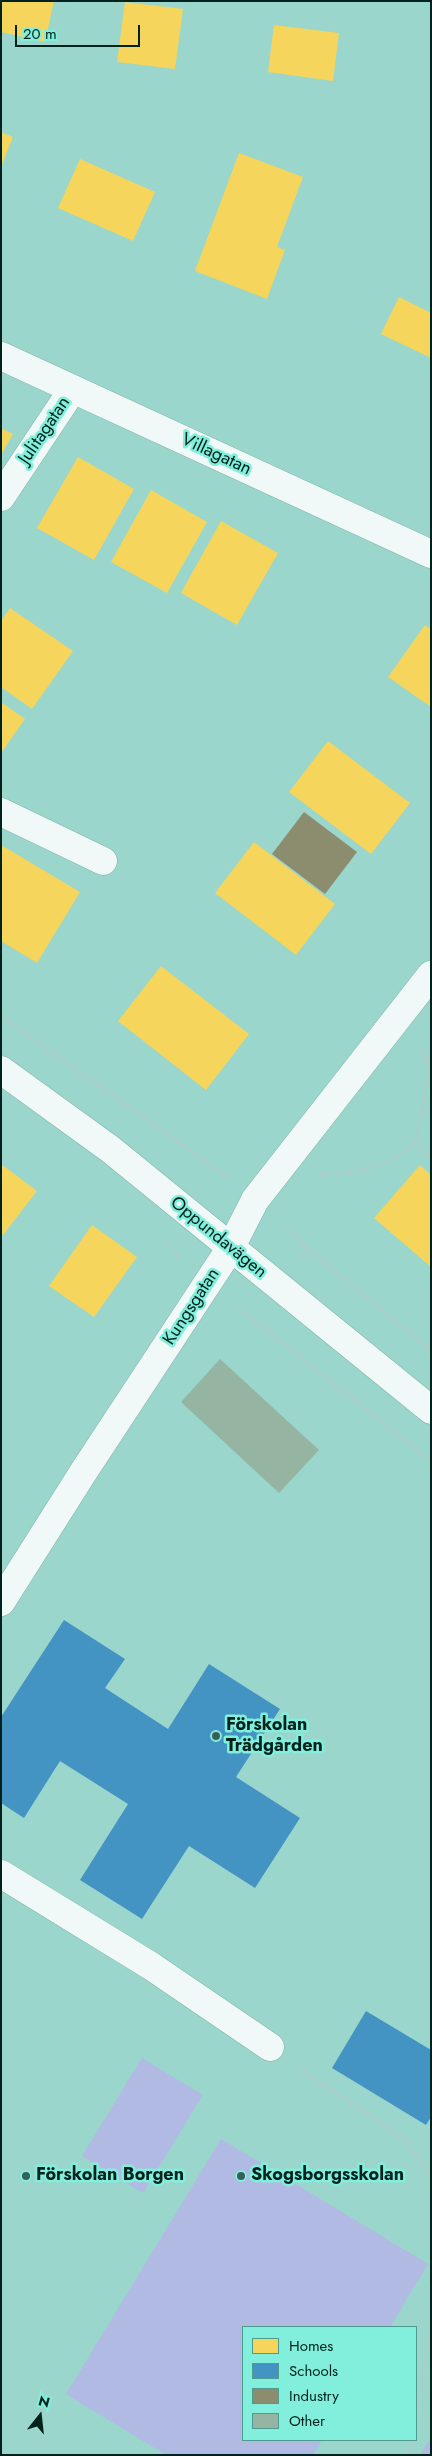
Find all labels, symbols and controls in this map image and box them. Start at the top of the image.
scale bar [18,15,142,47]
text: 20 m [23,23,57,45]
street label: Julitagatan [15,393,75,469]
street label: Villagatan [178,429,254,481]
street label: Oppundavägen [165,1192,271,1284]
street label: Kungsgatan [159,1264,225,1350]
place label: Förskolan Trädgården [226,1715,323,1758]
marker: Förskolan Trädgården [210,1730,222,1742]
place label: Förskolan Borgen [36,2165,184,2187]
place label: Skogsborgsskolan [251,2165,404,2187]
marker: Förskolan Borgen [20,2170,32,2182]
marker: Skogsborgsskolan [235,2170,247,2182]
legend [242,2326,417,2441]
text: Homes [289,2335,333,2357]
text: Schools [289,2360,338,2382]
text: Industry [289,2385,339,2407]
text: N [36,2390,52,2413]
north arrow [15,2391,65,2441]
text: Other [289,2410,325,2432]

